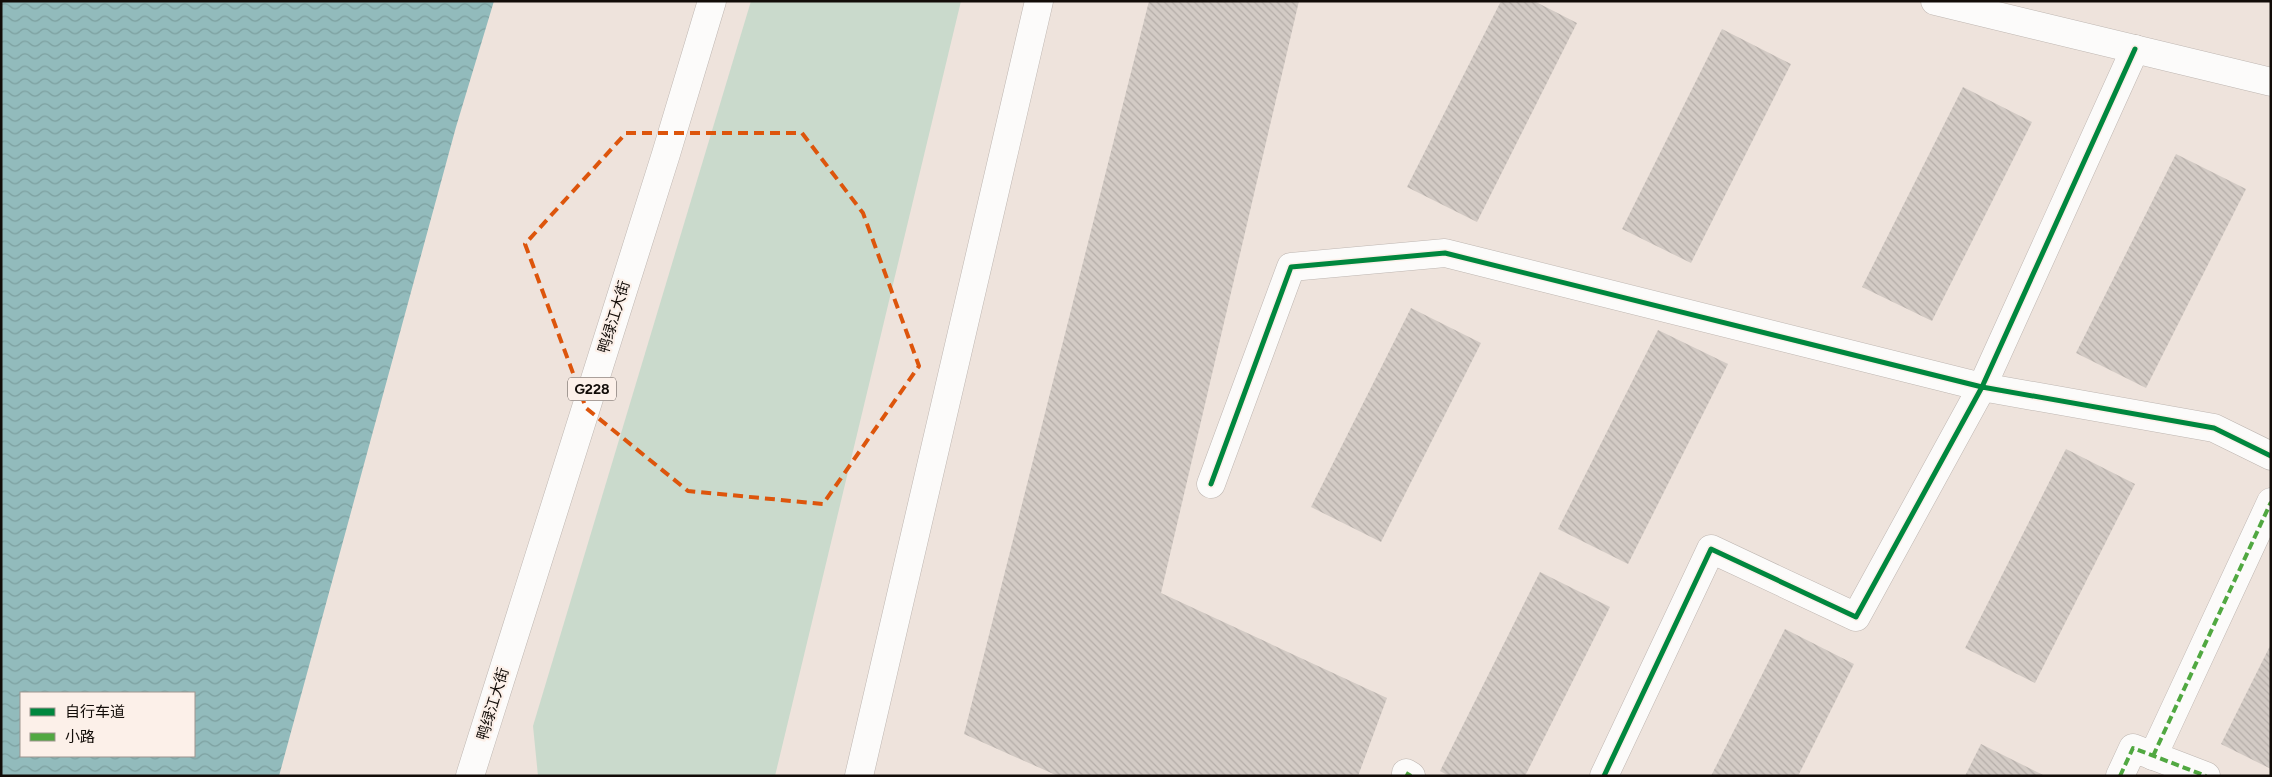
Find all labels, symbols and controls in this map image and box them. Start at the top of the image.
street label: 鸭绿江大街 [594,278,634,356]
road number: G228 [568,378,616,400]
street label: 鸭绿江大街 [473,665,513,743]
legend [20,692,195,757]
text: 自行车道 [65,703,125,721]
text: 小路 [65,728,95,746]

